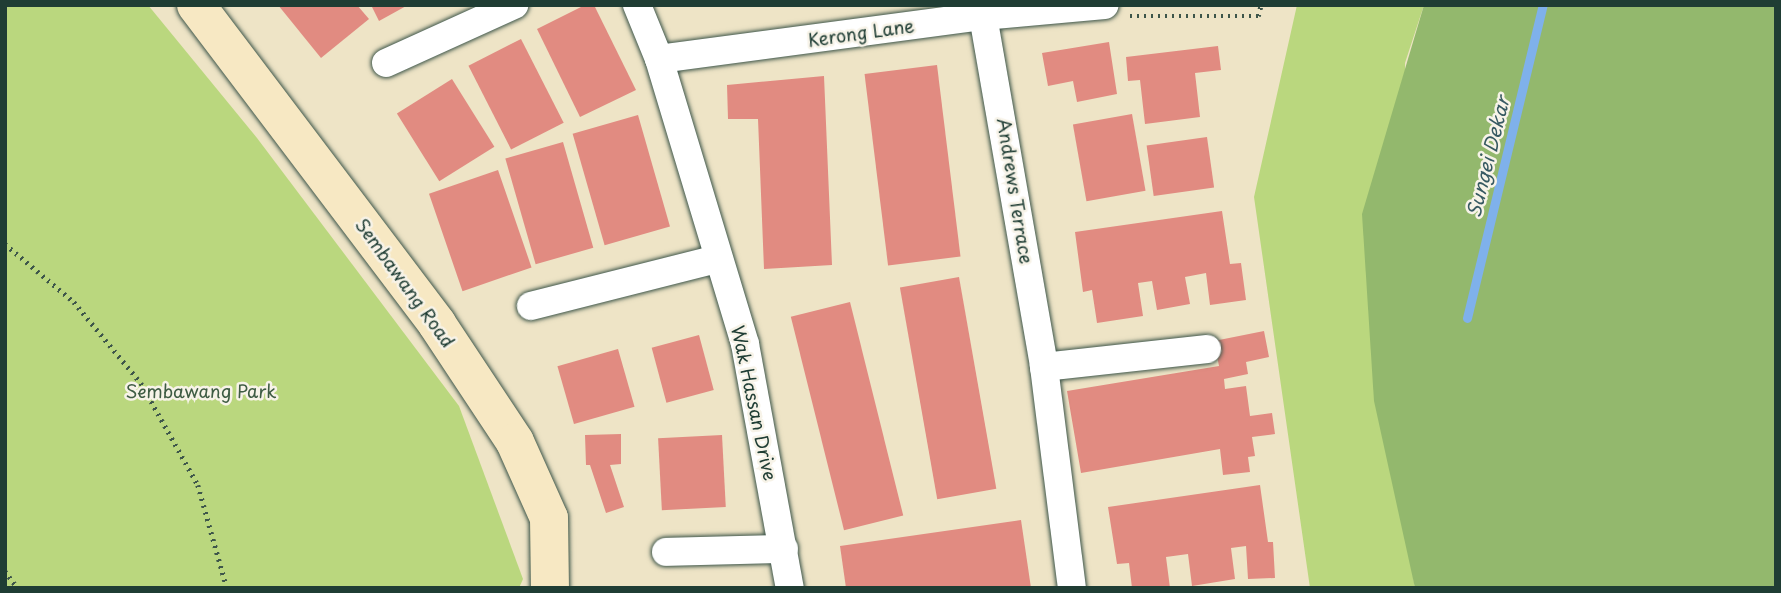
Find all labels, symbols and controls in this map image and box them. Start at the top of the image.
street label: Kerong Lane [807,15,915,51]
water label: Sungei Dekar [1462,94,1514,220]
street label: Andrews Terrace [993,117,1037,265]
street label: Sembawang Road [351,214,459,352]
street label: Wak Hassan Drive [727,322,781,484]
park label: Sembawang Park [125,380,277,402]

